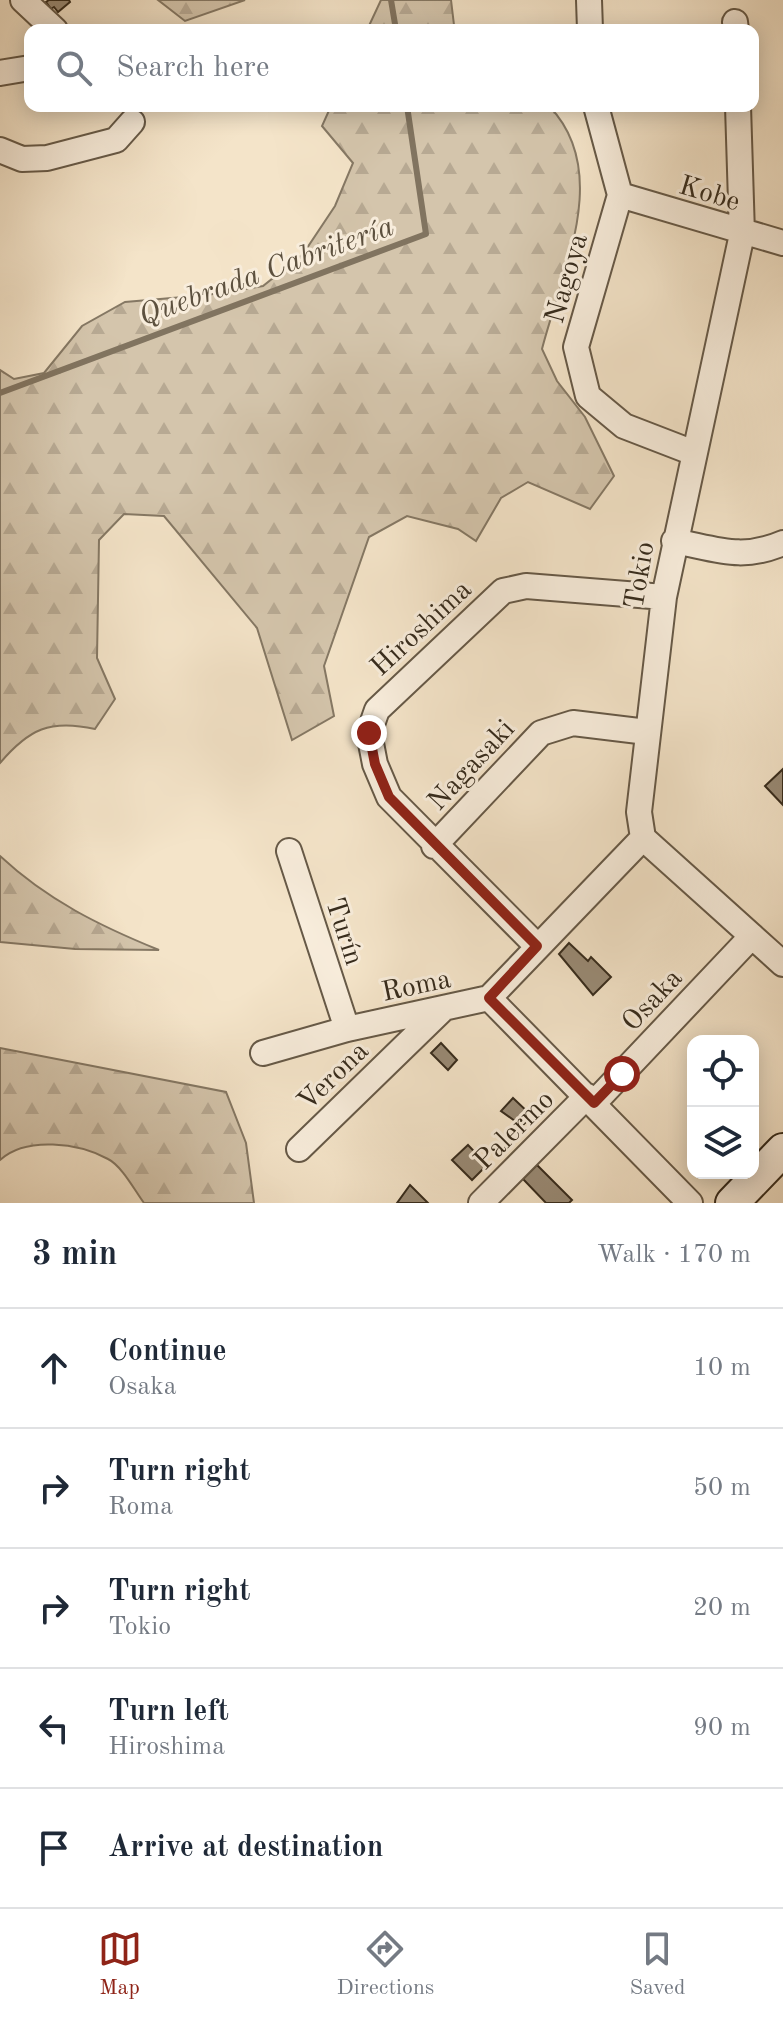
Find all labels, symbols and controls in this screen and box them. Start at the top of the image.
search box [24,24,759,112]
icon: search [52,46,96,90]
text: Search here [116,53,270,83]
street label: Kobe [675,172,743,217]
water label: Quebrada Cabritería [135,212,398,332]
street label: Nagoya [542,231,594,327]
street label: Tokio [621,540,661,611]
street label: Hiroshima [366,576,478,682]
route end [351,715,387,751]
street label: Nagasaki [424,715,521,817]
street label: Turín [319,895,367,969]
street label: Osaka [618,964,689,1038]
street label: Roma [379,966,454,1008]
map controls [687,1035,759,1179]
button: locate [687,1035,759,1107]
street label: Verona [293,1037,375,1117]
route start [604,1056,640,1092]
street label: Palermo [470,1086,560,1176]
button: layers [687,1107,759,1179]
text: 3 min [32,1238,117,1272]
text: Walk · 170 m [597,1242,751,1268]
text: Continue [108,1337,227,1367]
icon: ahead [32,1346,76,1390]
text: 10 m [693,1355,751,1381]
text: Osaka [108,1374,177,1400]
text: Turn right [108,1457,250,1487]
icon: right [32,1466,76,1510]
text: 50 m [693,1475,751,1501]
text: Roma [108,1494,173,1520]
text: Turn right [108,1577,250,1607]
icon: right [32,1586,76,1630]
text: 20 m [693,1595,751,1621]
text: Tokio [108,1614,171,1640]
text: Turn left [108,1697,229,1727]
icon: left [32,1706,76,1750]
text: 90 m [693,1715,751,1741]
text: Hiroshima [108,1734,225,1760]
icon: arrive [32,1826,76,1870]
text: Arrive at destination [108,1833,383,1863]
tab: Map [98,1927,142,2002]
tab: Directions [337,1927,434,2002]
tab: Saved [629,1927,685,2002]

